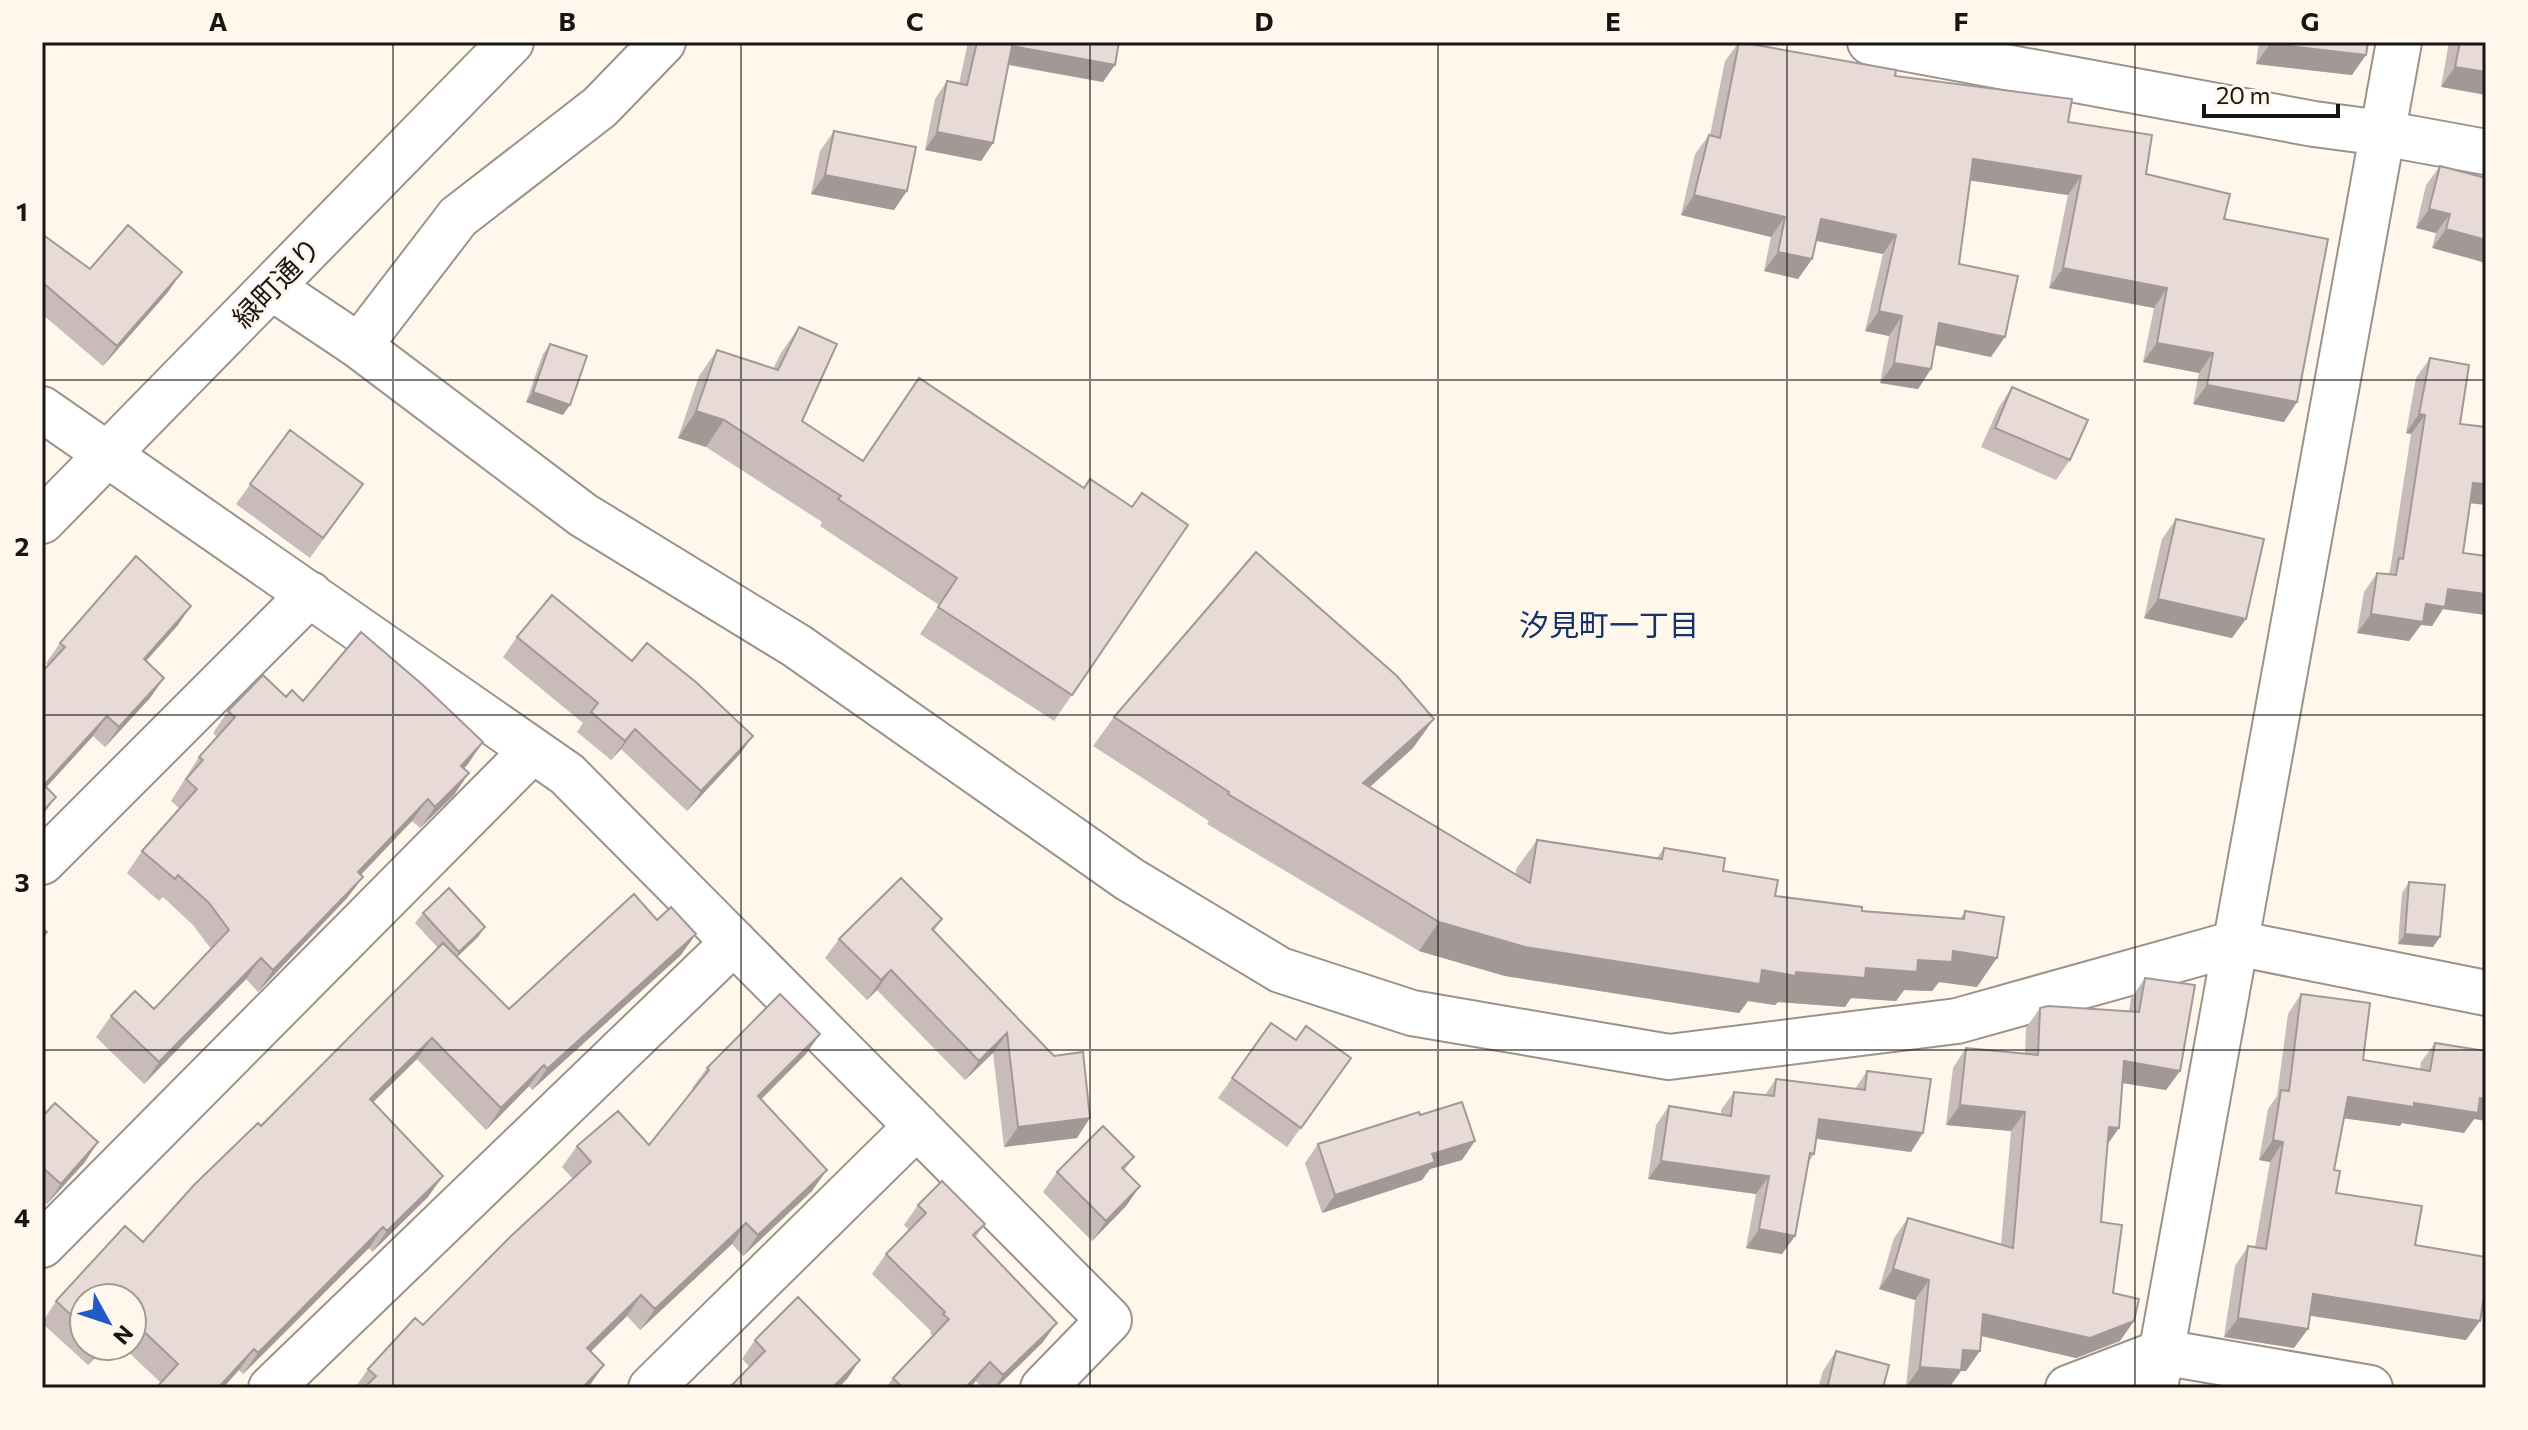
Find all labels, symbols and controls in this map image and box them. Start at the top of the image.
text: A [209,5,228,36]
text: B [558,5,576,36]
text: C [906,5,924,36]
text: D [1254,5,1274,36]
text: E [1605,5,1621,36]
text: F [1953,5,1969,36]
text: G [2301,5,2319,36]
scale bar [2204,68,2338,118]
text: 20 m [2216,80,2270,109]
text: 1 [16,195,28,226]
street label: 緑町通り [225,230,327,334]
text: 2 [15,530,29,561]
district label: 汐見町一丁目 [1519,605,1699,642]
text: 3 [14,866,30,897]
text: 4 [14,1201,30,1232]
north arrow [68,1282,148,1362]
text: N [108,1320,139,1350]

